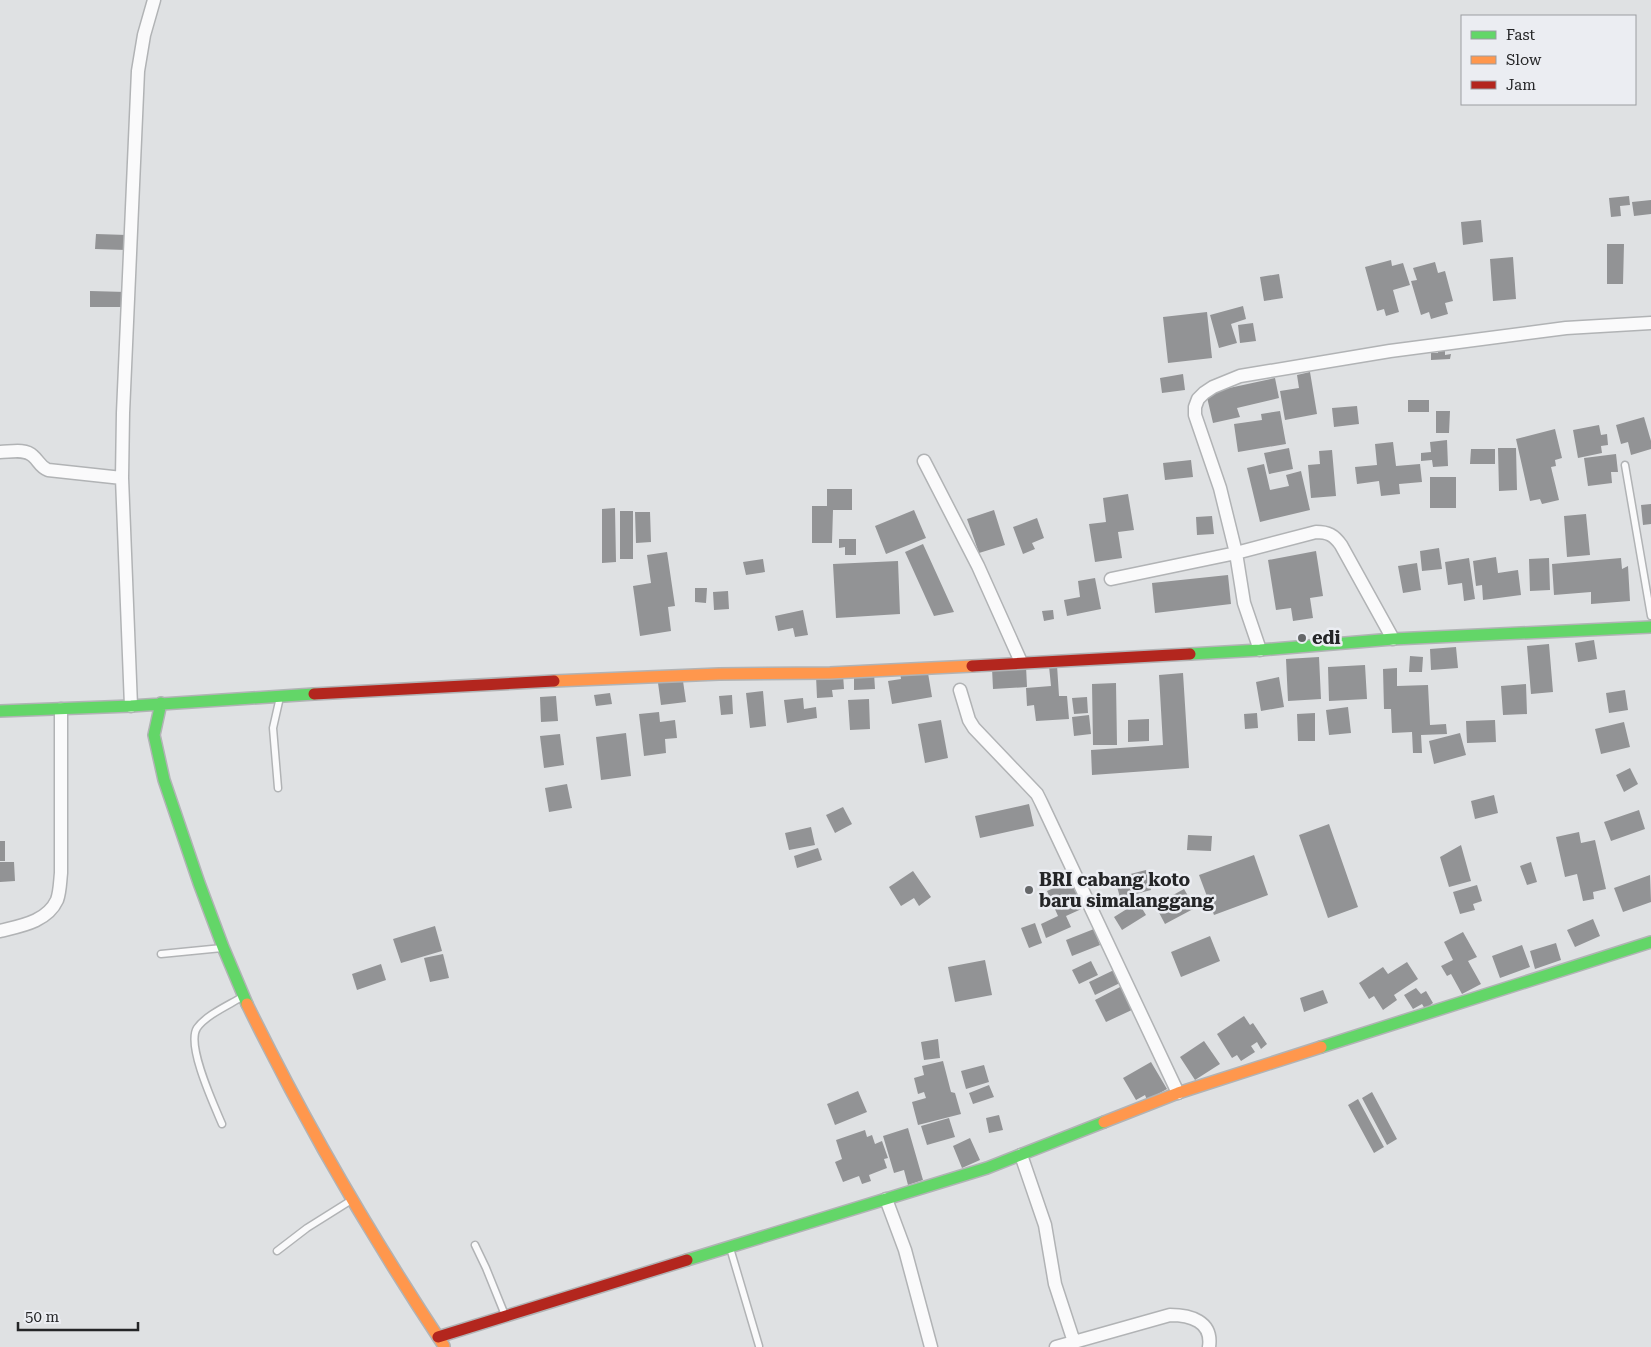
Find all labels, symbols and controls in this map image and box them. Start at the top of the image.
legend [1461,15,1636,105]
text: Fast [1506,26,1536,44]
text: Slow [1506,51,1542,69]
text: Jam [1506,76,1536,94]
place label: edi [1312,627,1341,648]
marker: edi [1296,632,1308,644]
place label: BRI cabang koto baru simalanggang [1039,869,1215,911]
marker: BRI cabang koto baru simalanggang [1023,884,1035,896]
scale bar [18,1300,138,1332]
text: 50 m [25,1308,60,1326]

